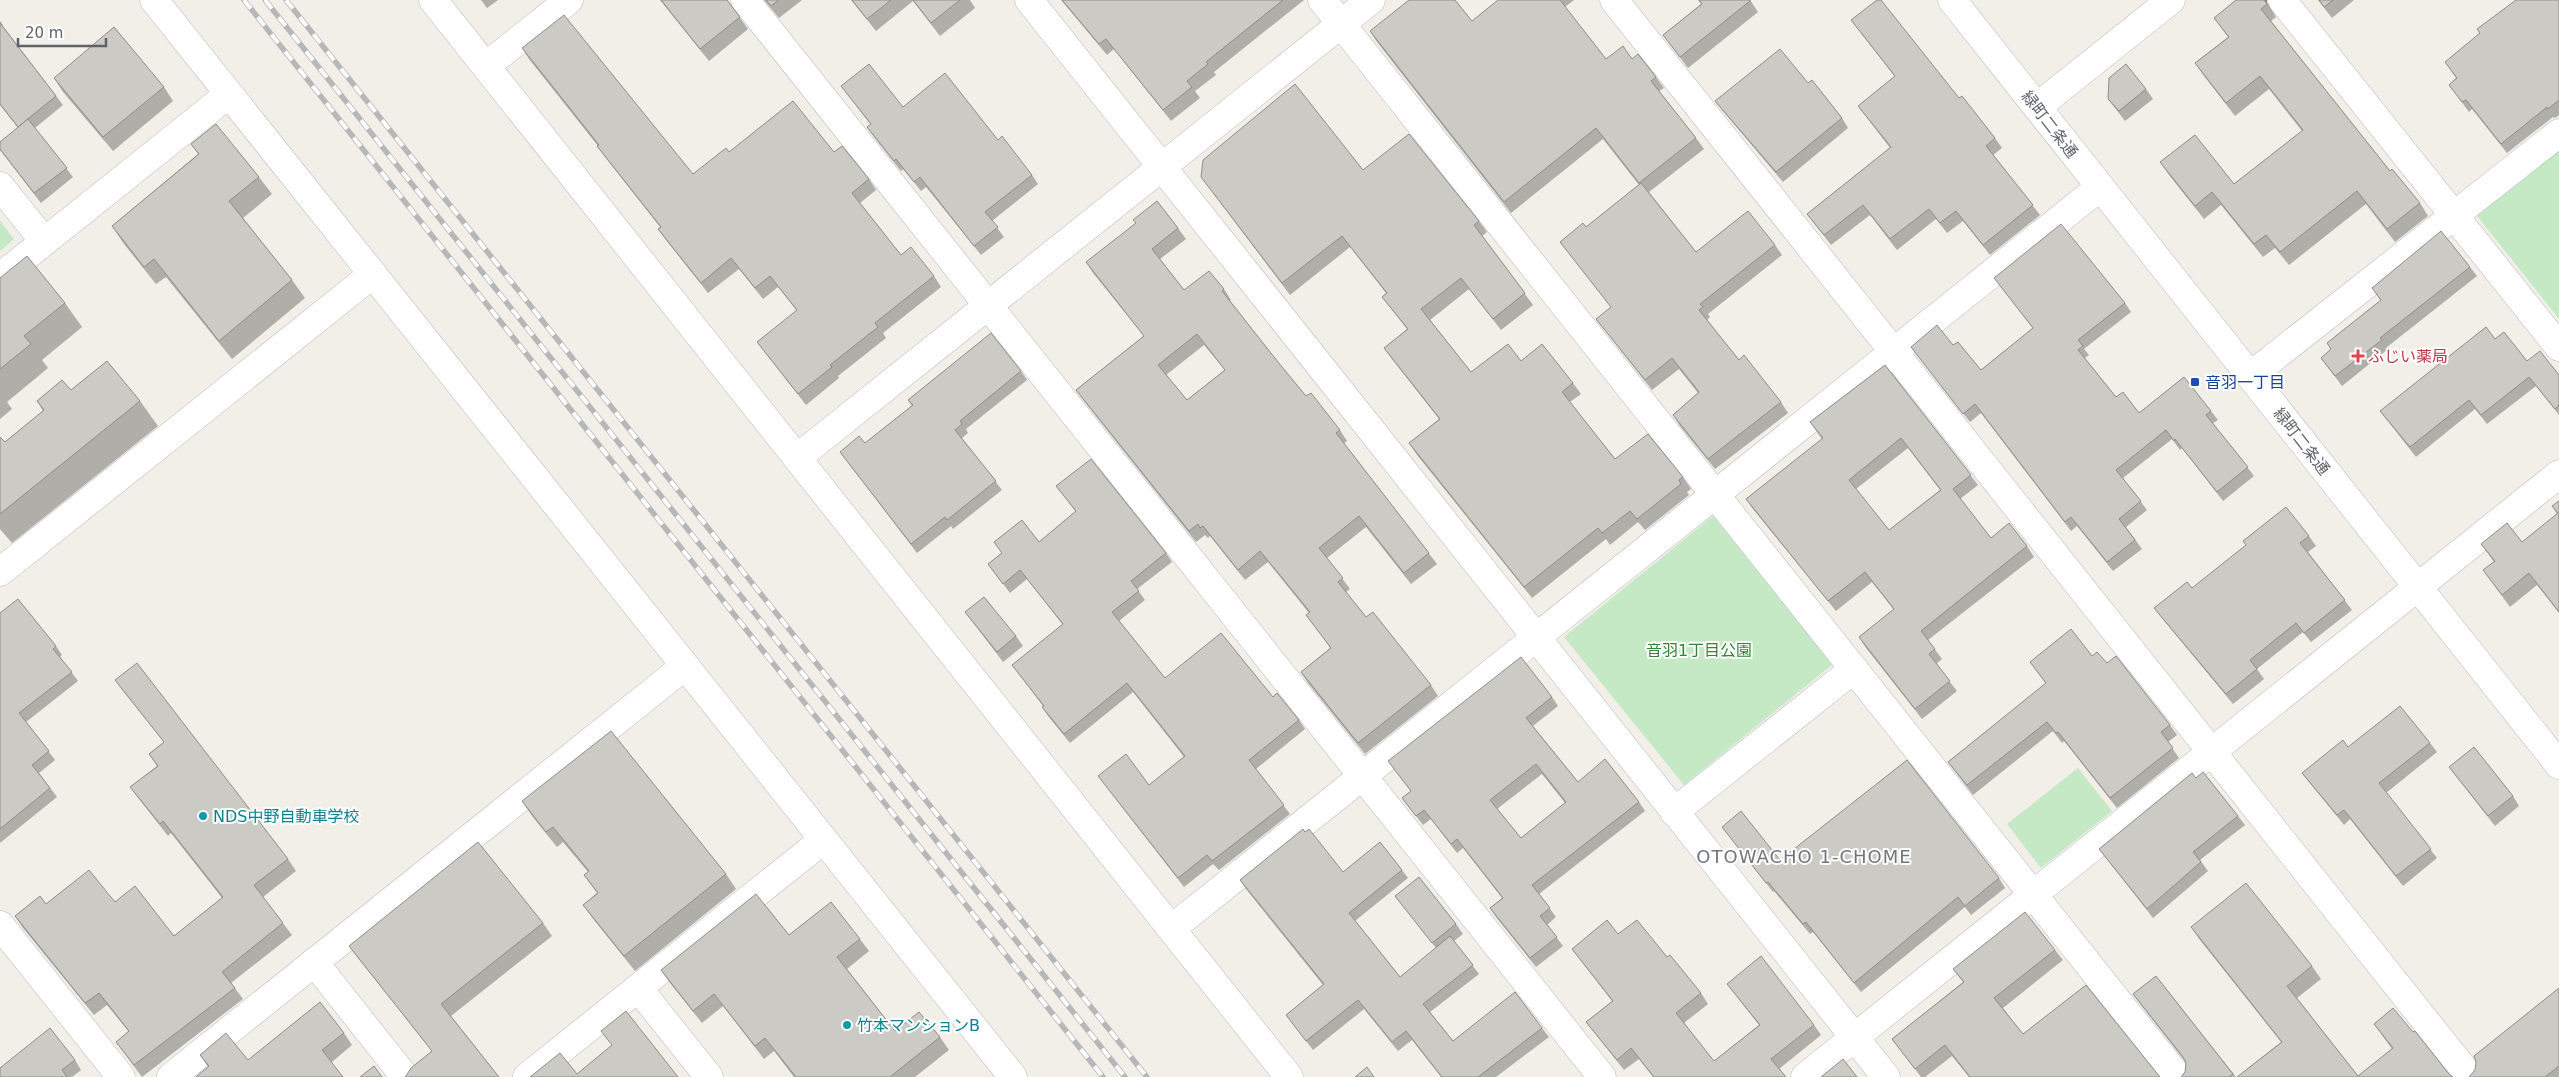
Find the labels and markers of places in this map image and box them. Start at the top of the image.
place label: ふじい薬局 [2368,347,2448,366]
marker: ふじい薬局 [2352,350,2364,362]
place label: 音羽一丁目 [2205,373,2285,392]
marker: 音羽一丁目 [2189,376,2201,388]
place label: NDS中野自動車学校 [213,807,359,826]
marker: NDS中野自動車学校 [197,810,209,822]
place label: 竹本マンションB [857,1016,980,1035]
marker: 竹本マンションB [841,1019,853,1031]

